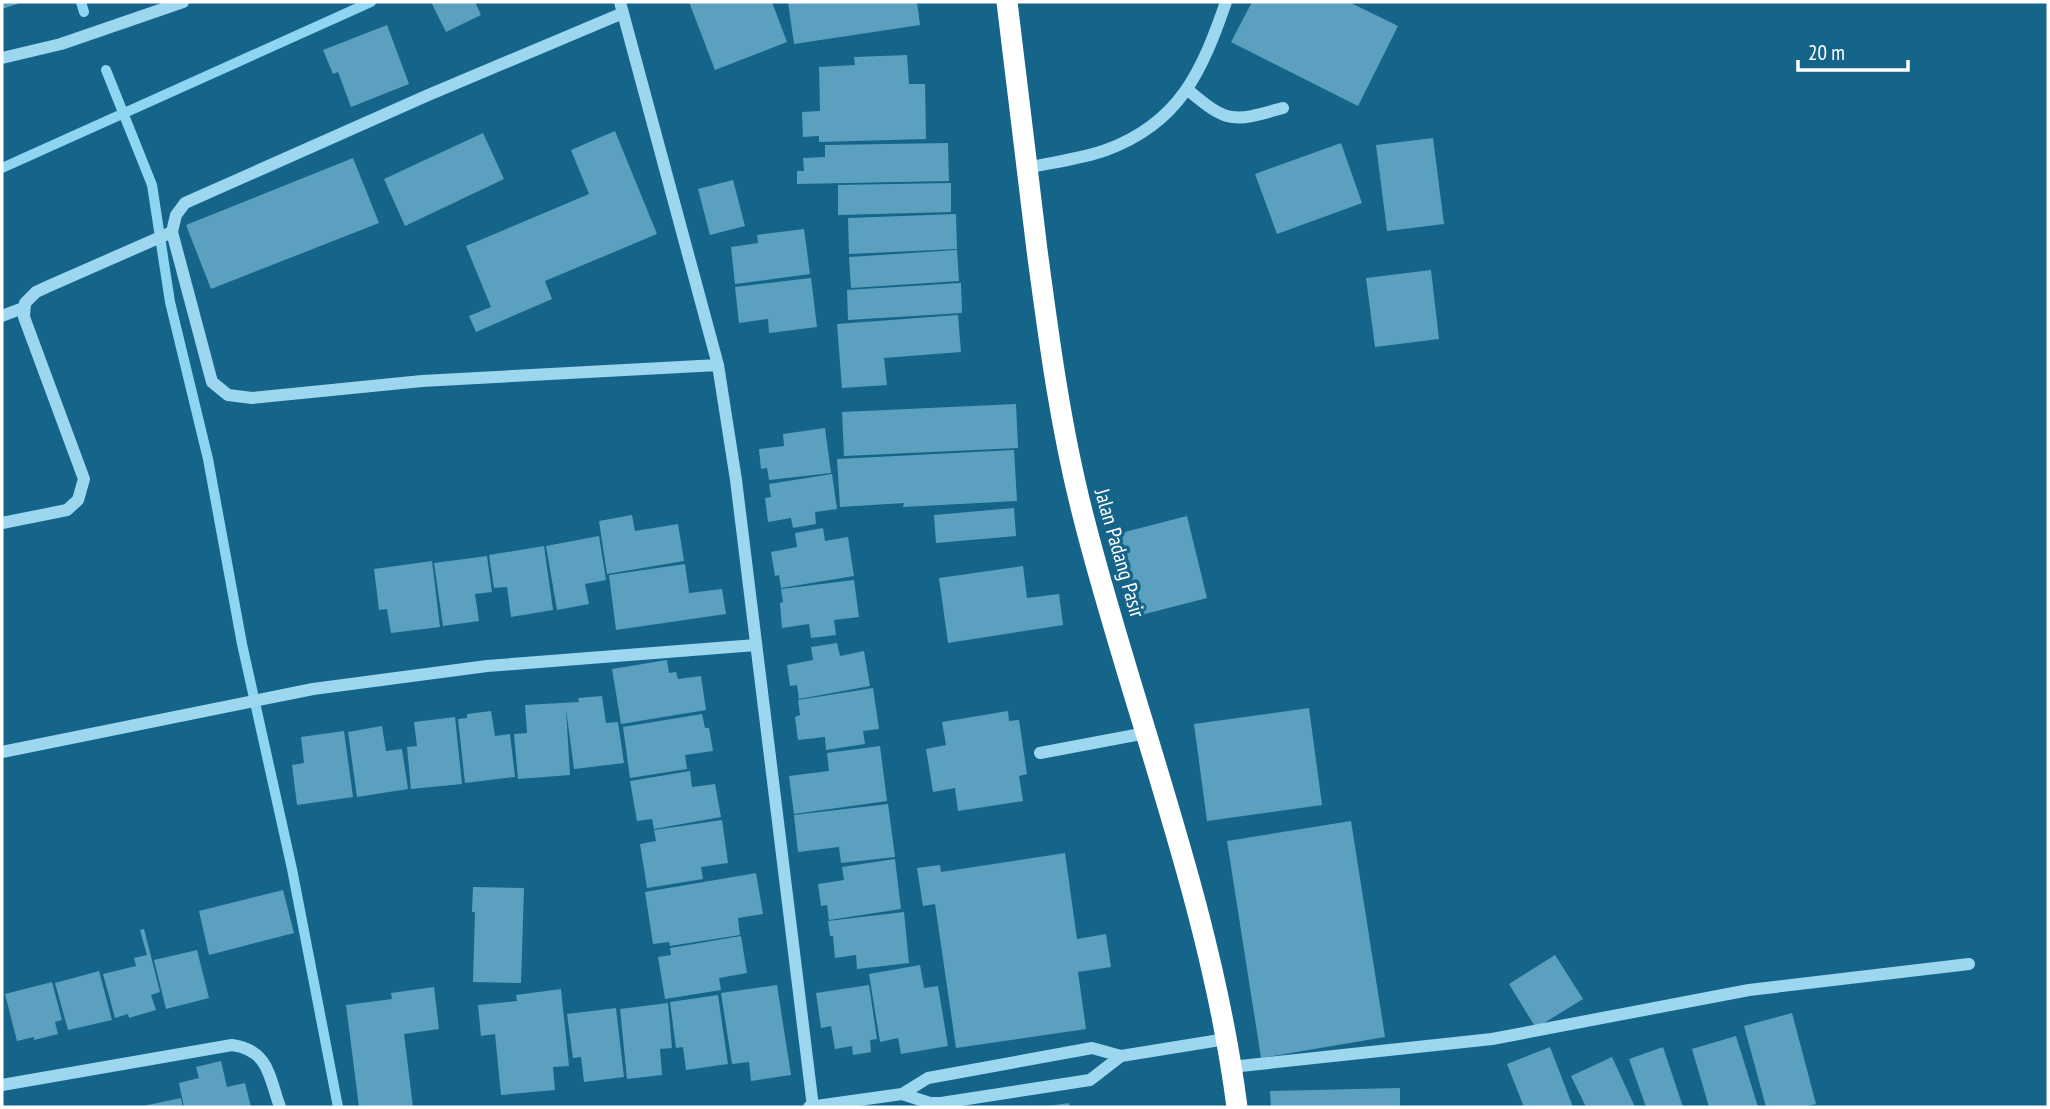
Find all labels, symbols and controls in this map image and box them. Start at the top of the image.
scale bar [1798,28,1908,72]
text: 20 m [1808,39,1845,66]
street label: Jalan Padang Pasir [1088,485,1151,621]

